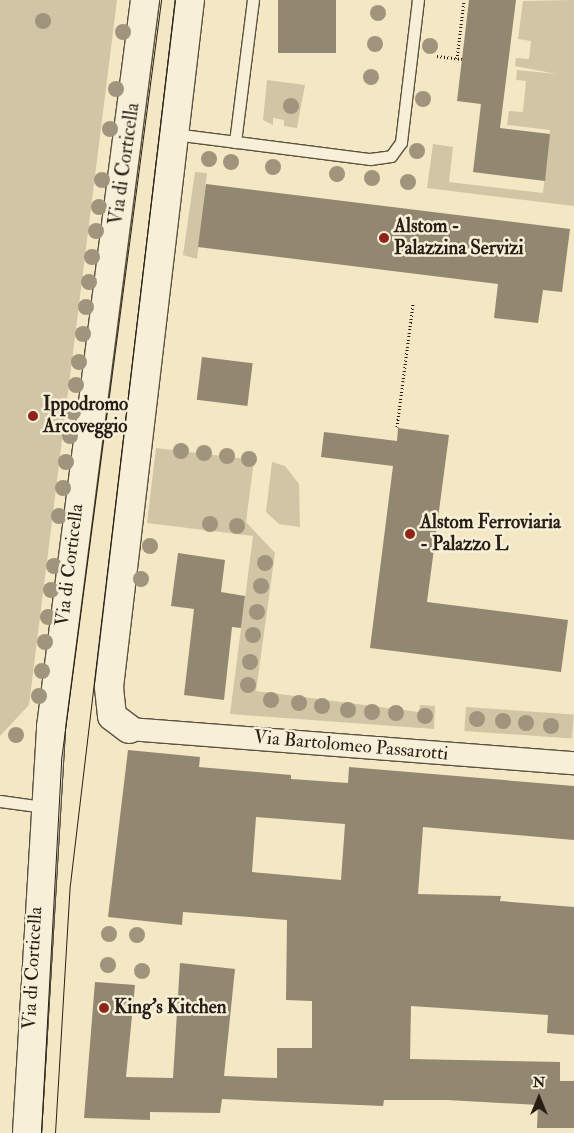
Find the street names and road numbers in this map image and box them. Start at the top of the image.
street label: Via di Corticella [105,101,145,227]
street label: Via di Corticella [51,503,89,627]
street label: Via Bartolomeo Passarotti [253,726,449,766]
street label: Via di Corticella [18,906,48,1030]

